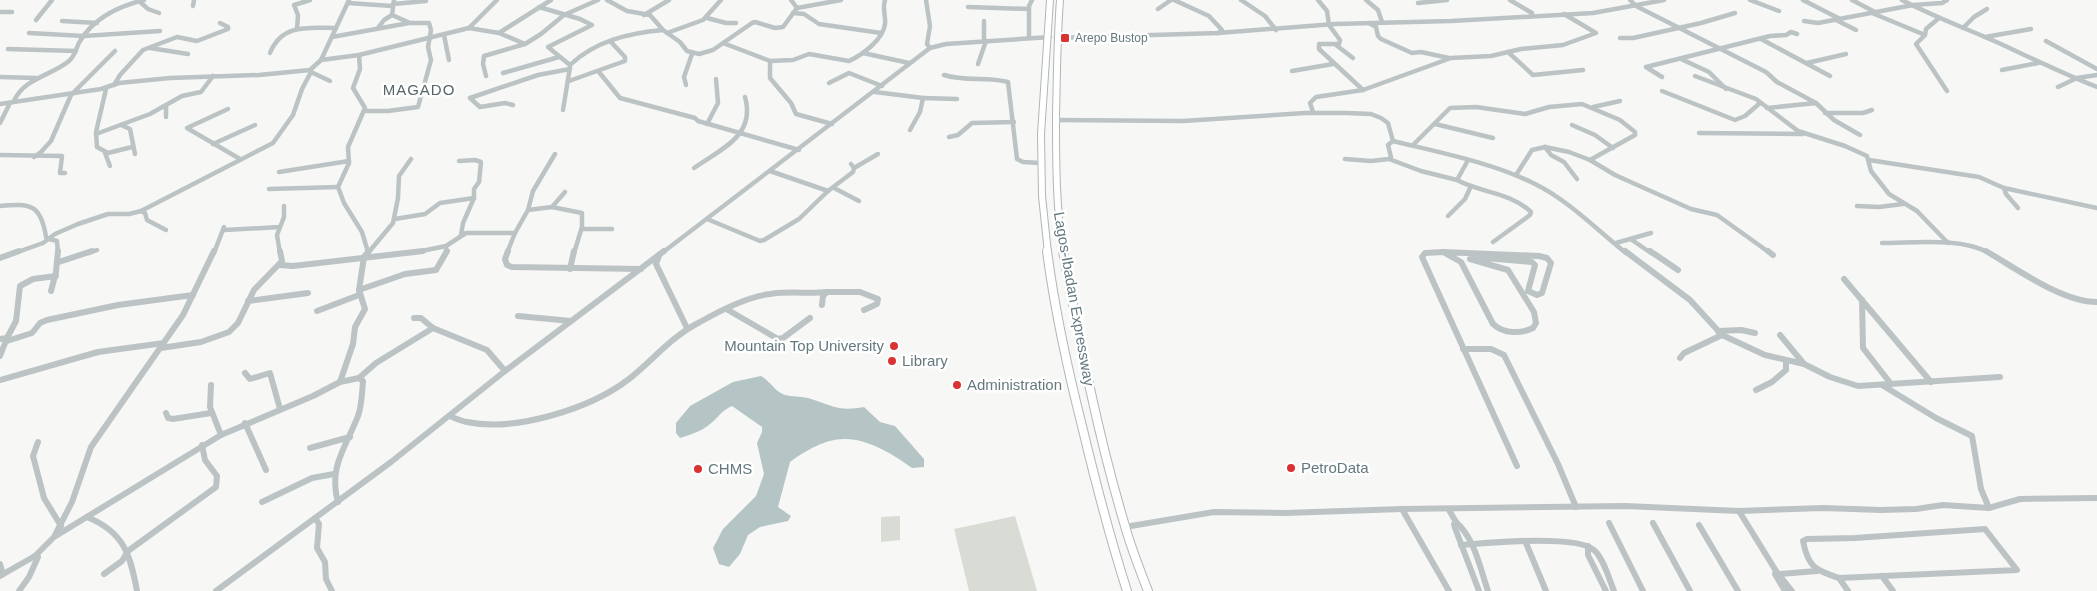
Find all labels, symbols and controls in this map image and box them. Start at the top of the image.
place label: Arepo Bustop [1075,31,1148,45]
marker: Arepo Bustop [1059,32,1071,44]
district label: MAGADO [383,81,455,98]
street label: Lagos-Ibadan Expressway [1051,210,1098,388]
place label: Mountain Top University [724,337,884,354]
marker: Mountain Top University [888,340,900,352]
place label: Library [902,352,948,369]
marker: Library [886,355,898,367]
place label: Administration [967,376,1062,393]
marker: Administration [951,379,963,391]
place label: PetroData [1301,459,1369,476]
place label: CHMS [708,460,752,477]
marker: PetroData [1285,462,1297,474]
marker: CHMS [692,463,704,475]

